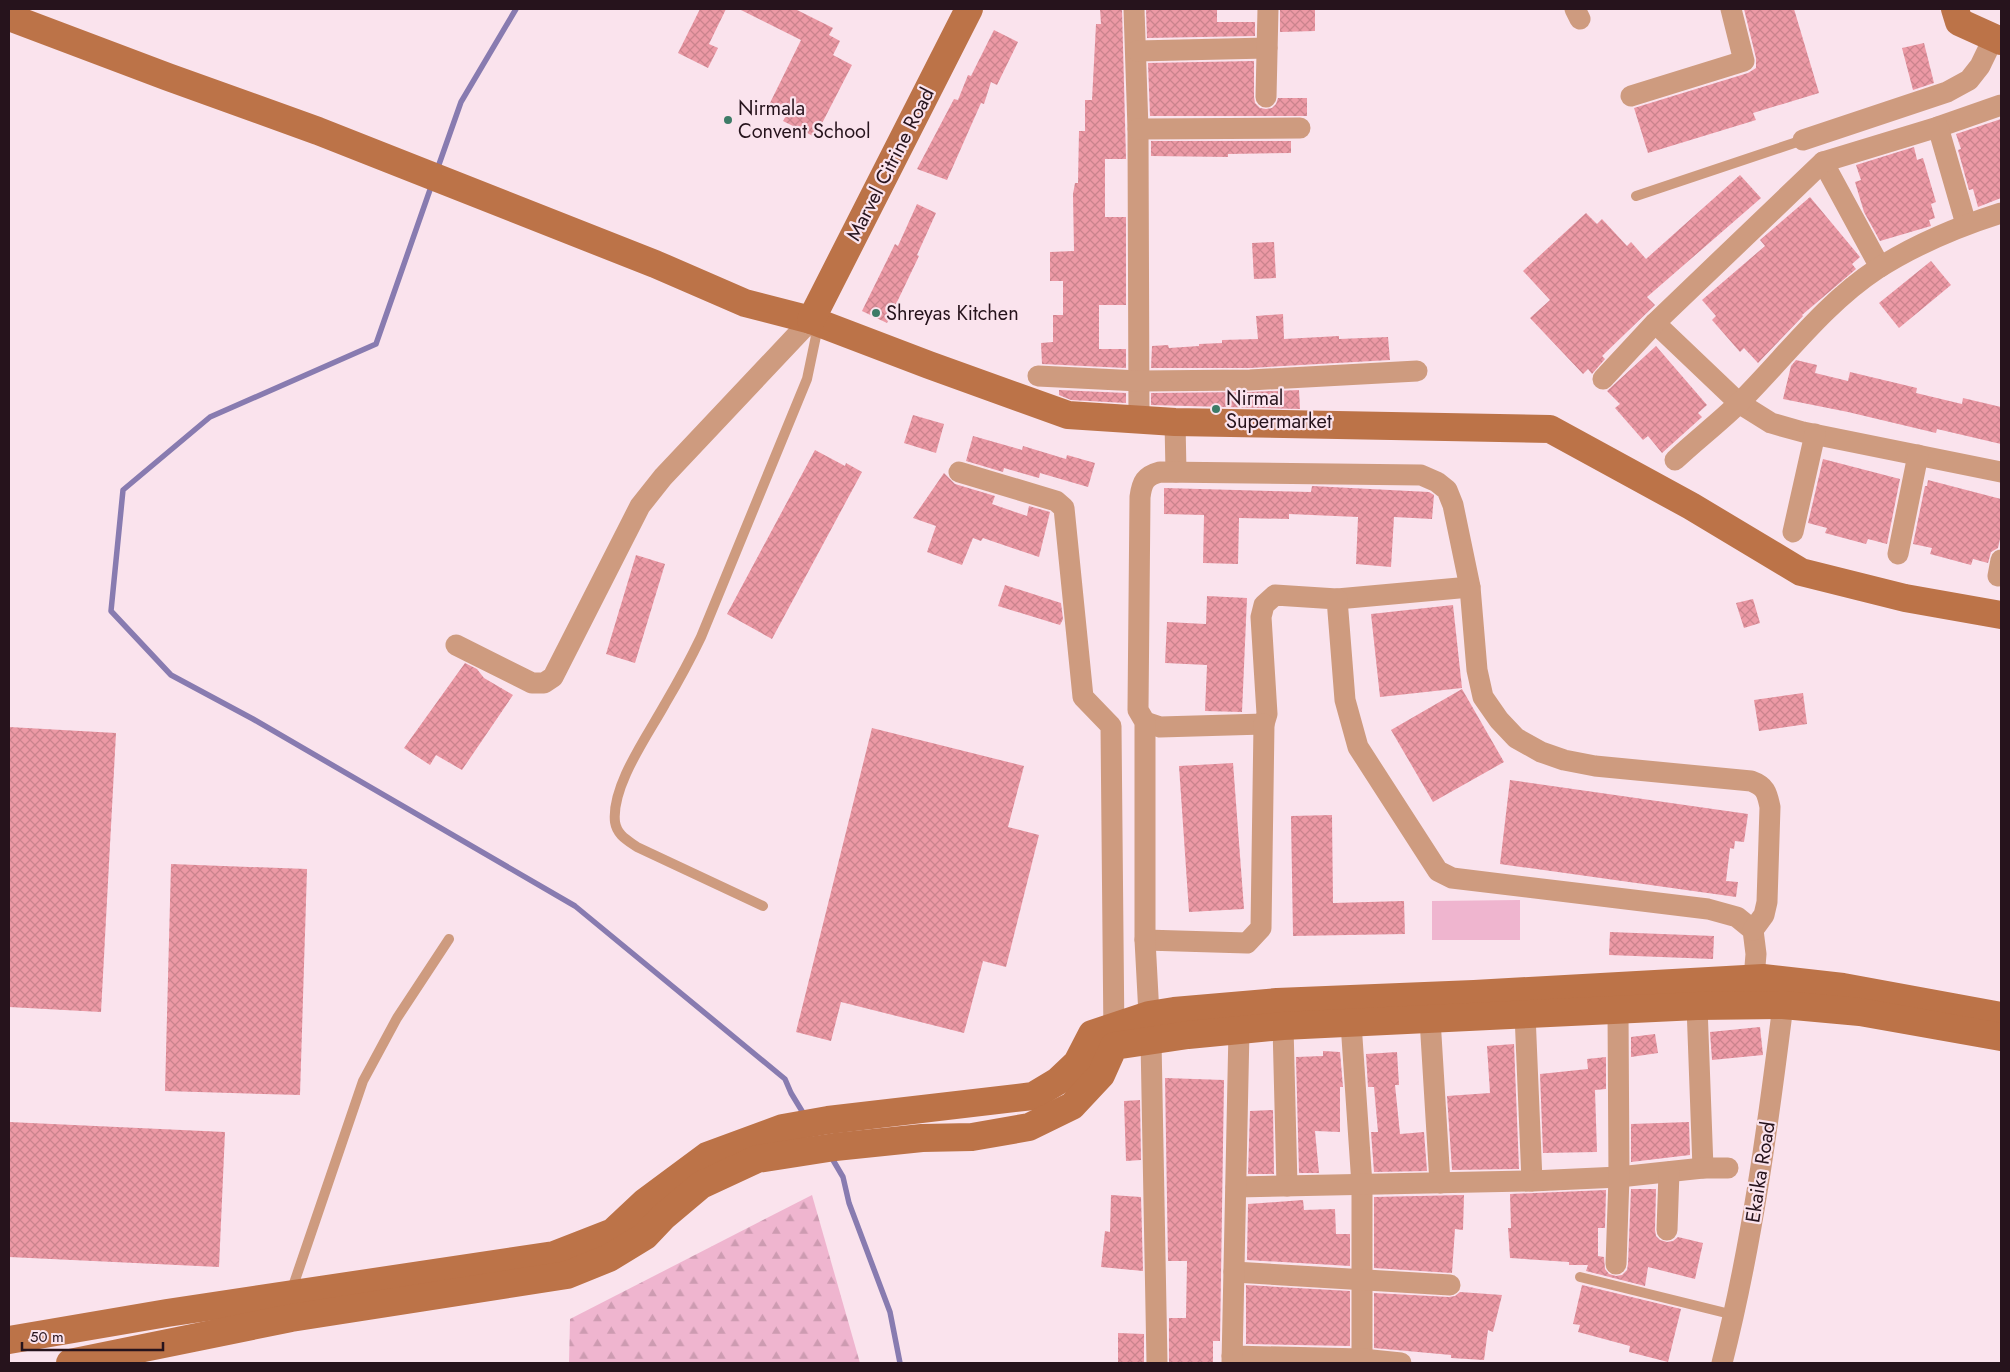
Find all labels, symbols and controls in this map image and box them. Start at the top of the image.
street label: Marvel Citrine Road [839,83,942,246]
place label: Nirmala Convent School [738,94,871,146]
marker: Nirmala Convent School [722,114,734,126]
place label: Shreyas Kitchen [886,299,1019,328]
marker: Shreyas Kitchen [870,307,882,319]
place label: Nirmal Supermarket [1226,384,1332,436]
marker: Nirmal Supermarket [1210,403,1222,415]
street label: Ekaika Road [1738,1119,1783,1225]
scale bar [22,1320,164,1352]
text: 50 m [30,1326,64,1348]

